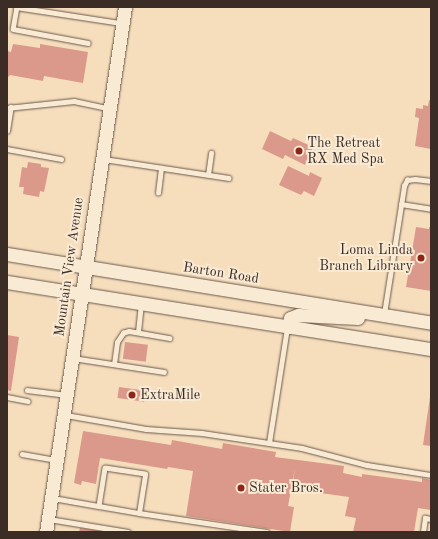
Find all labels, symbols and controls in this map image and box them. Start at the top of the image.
place label: The Retreat RX Med Spa [307,135,384,168]
marker: The Retreat RX Med Spa [294,146,304,156]
street label: Mountain View Avenue [51,196,87,338]
place label: Loma Linda Branch Library [319,242,413,274]
marker: Loma Linda Branch Library [416,253,426,263]
street label: Barton Road [182,259,260,287]
place label: ExtraMile [140,387,200,403]
marker: ExtraMile [127,390,137,400]
place label: Stater Bros. [249,480,323,496]
marker: Stater Bros. [236,483,246,493]

